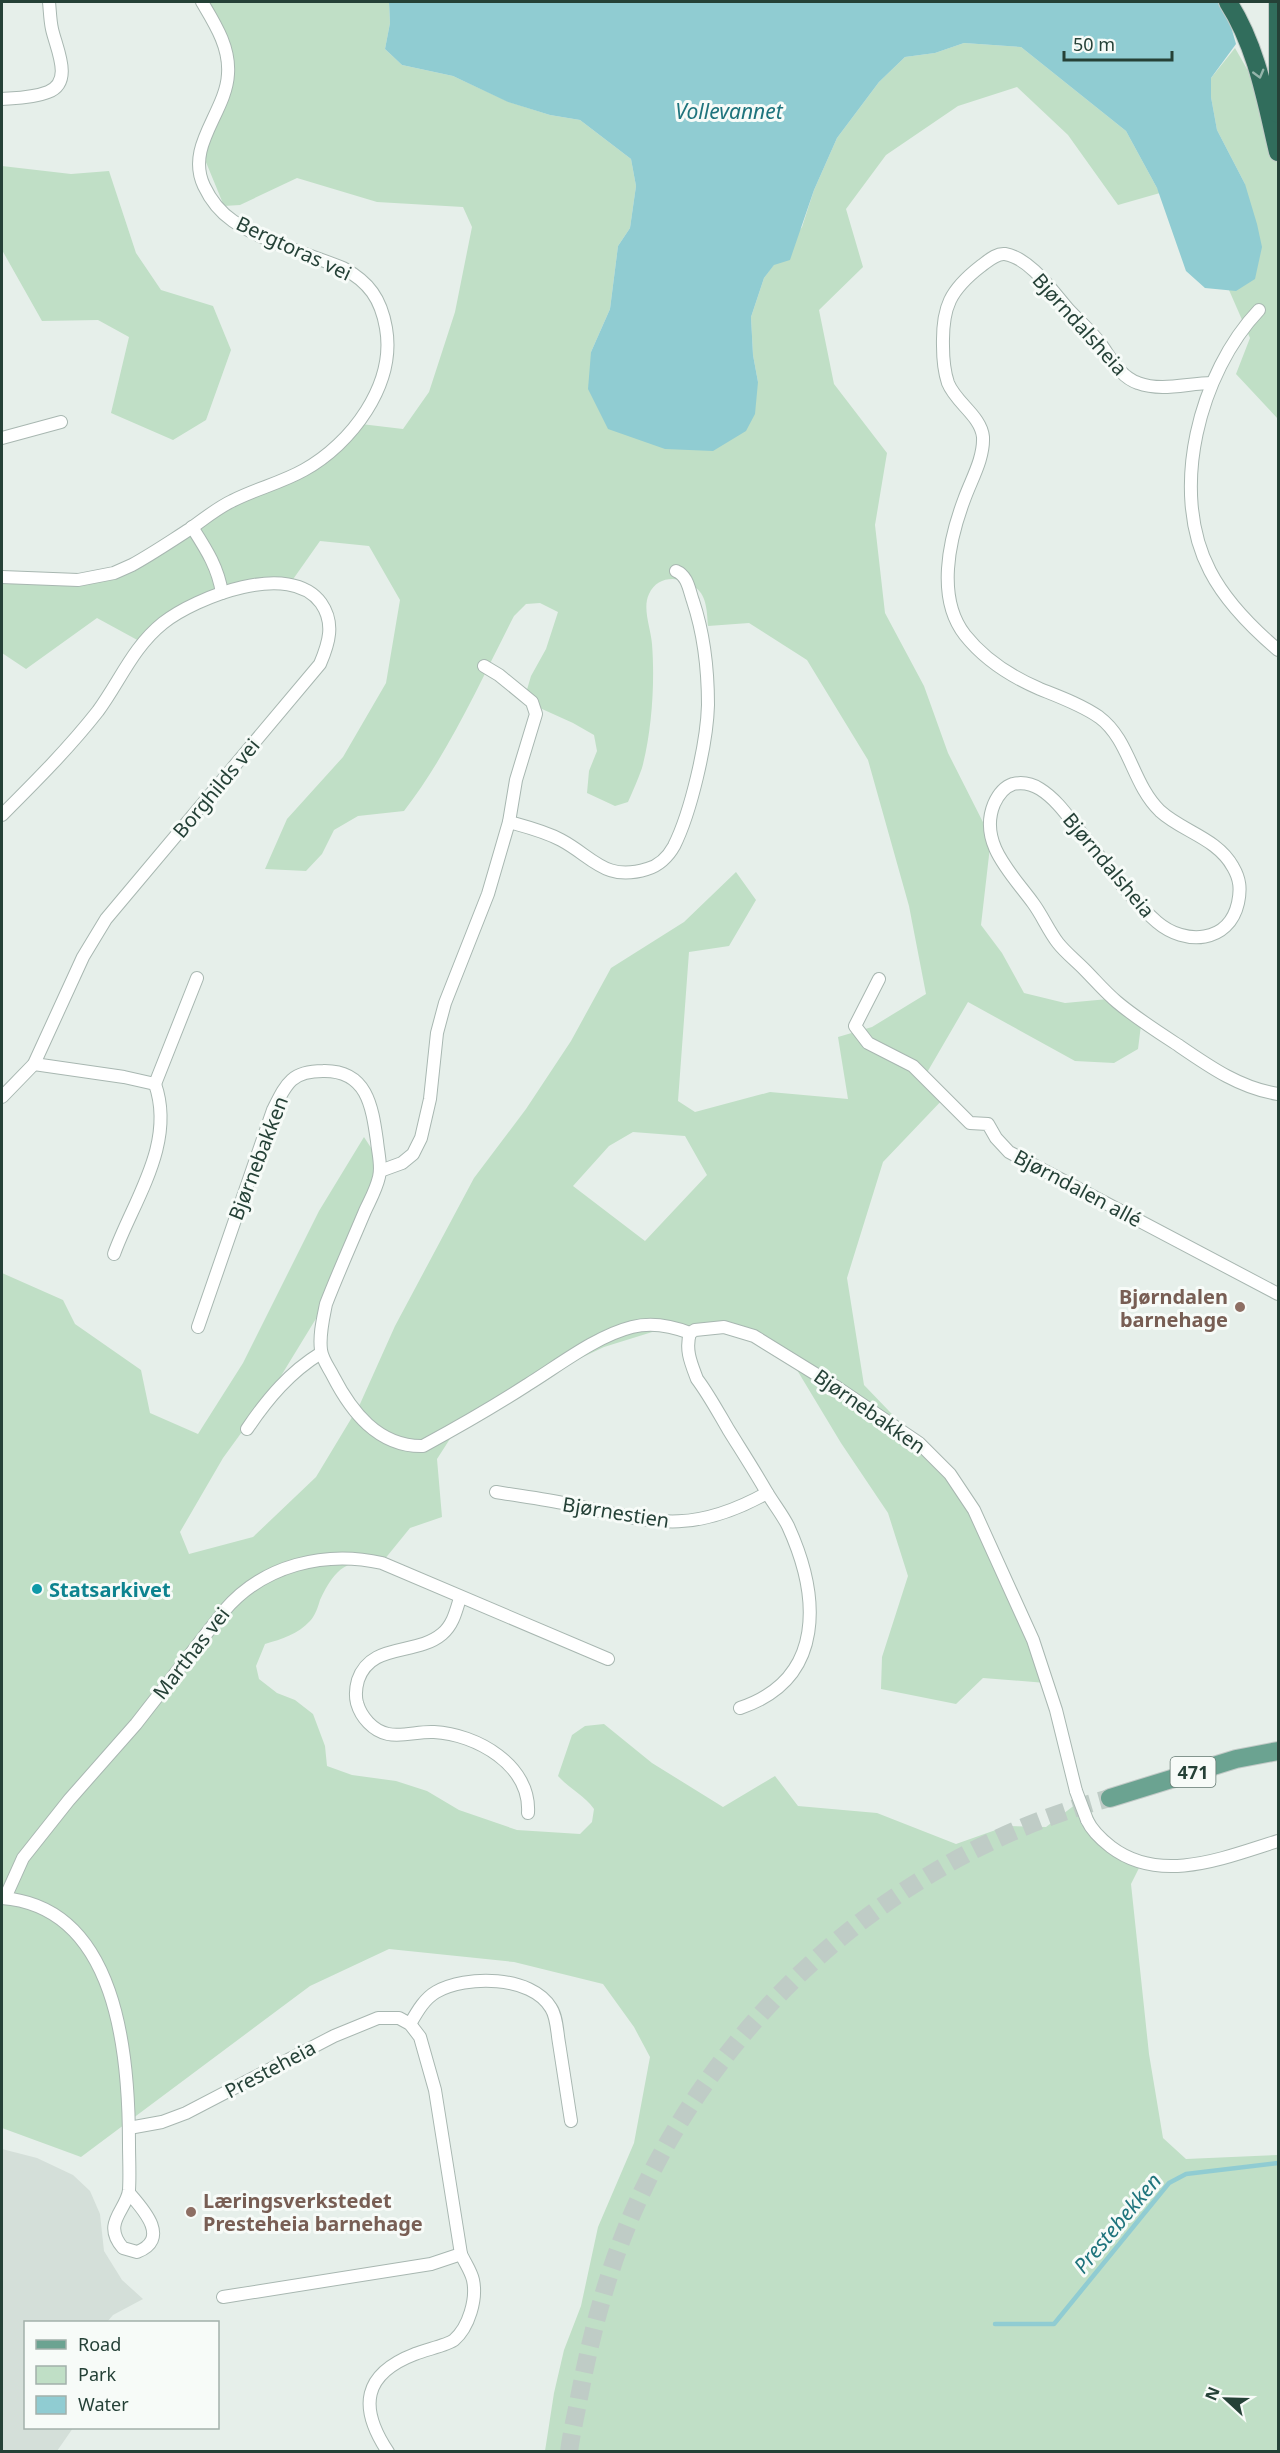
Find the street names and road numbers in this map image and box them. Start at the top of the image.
street label: Bergtoras vei [232,209,356,287]
street label: Bjørndalsheia [1027,267,1133,381]
street label: Borghilds vei [167,733,265,843]
street label: Bjørndalsheia [1057,807,1161,923]
street label: Bjørnebakken [222,1092,294,1224]
street label: Bjørndalen allé [1009,1143,1147,1233]
street label: Bjørnebakken [809,1362,931,1460]
street label: Bjørnestien [561,1490,671,1534]
street label: Marthas vei [147,1601,235,1705]
road number: 471 [1170,1757,1216,1787]
street label: Presteheia [220,2034,320,2104]

